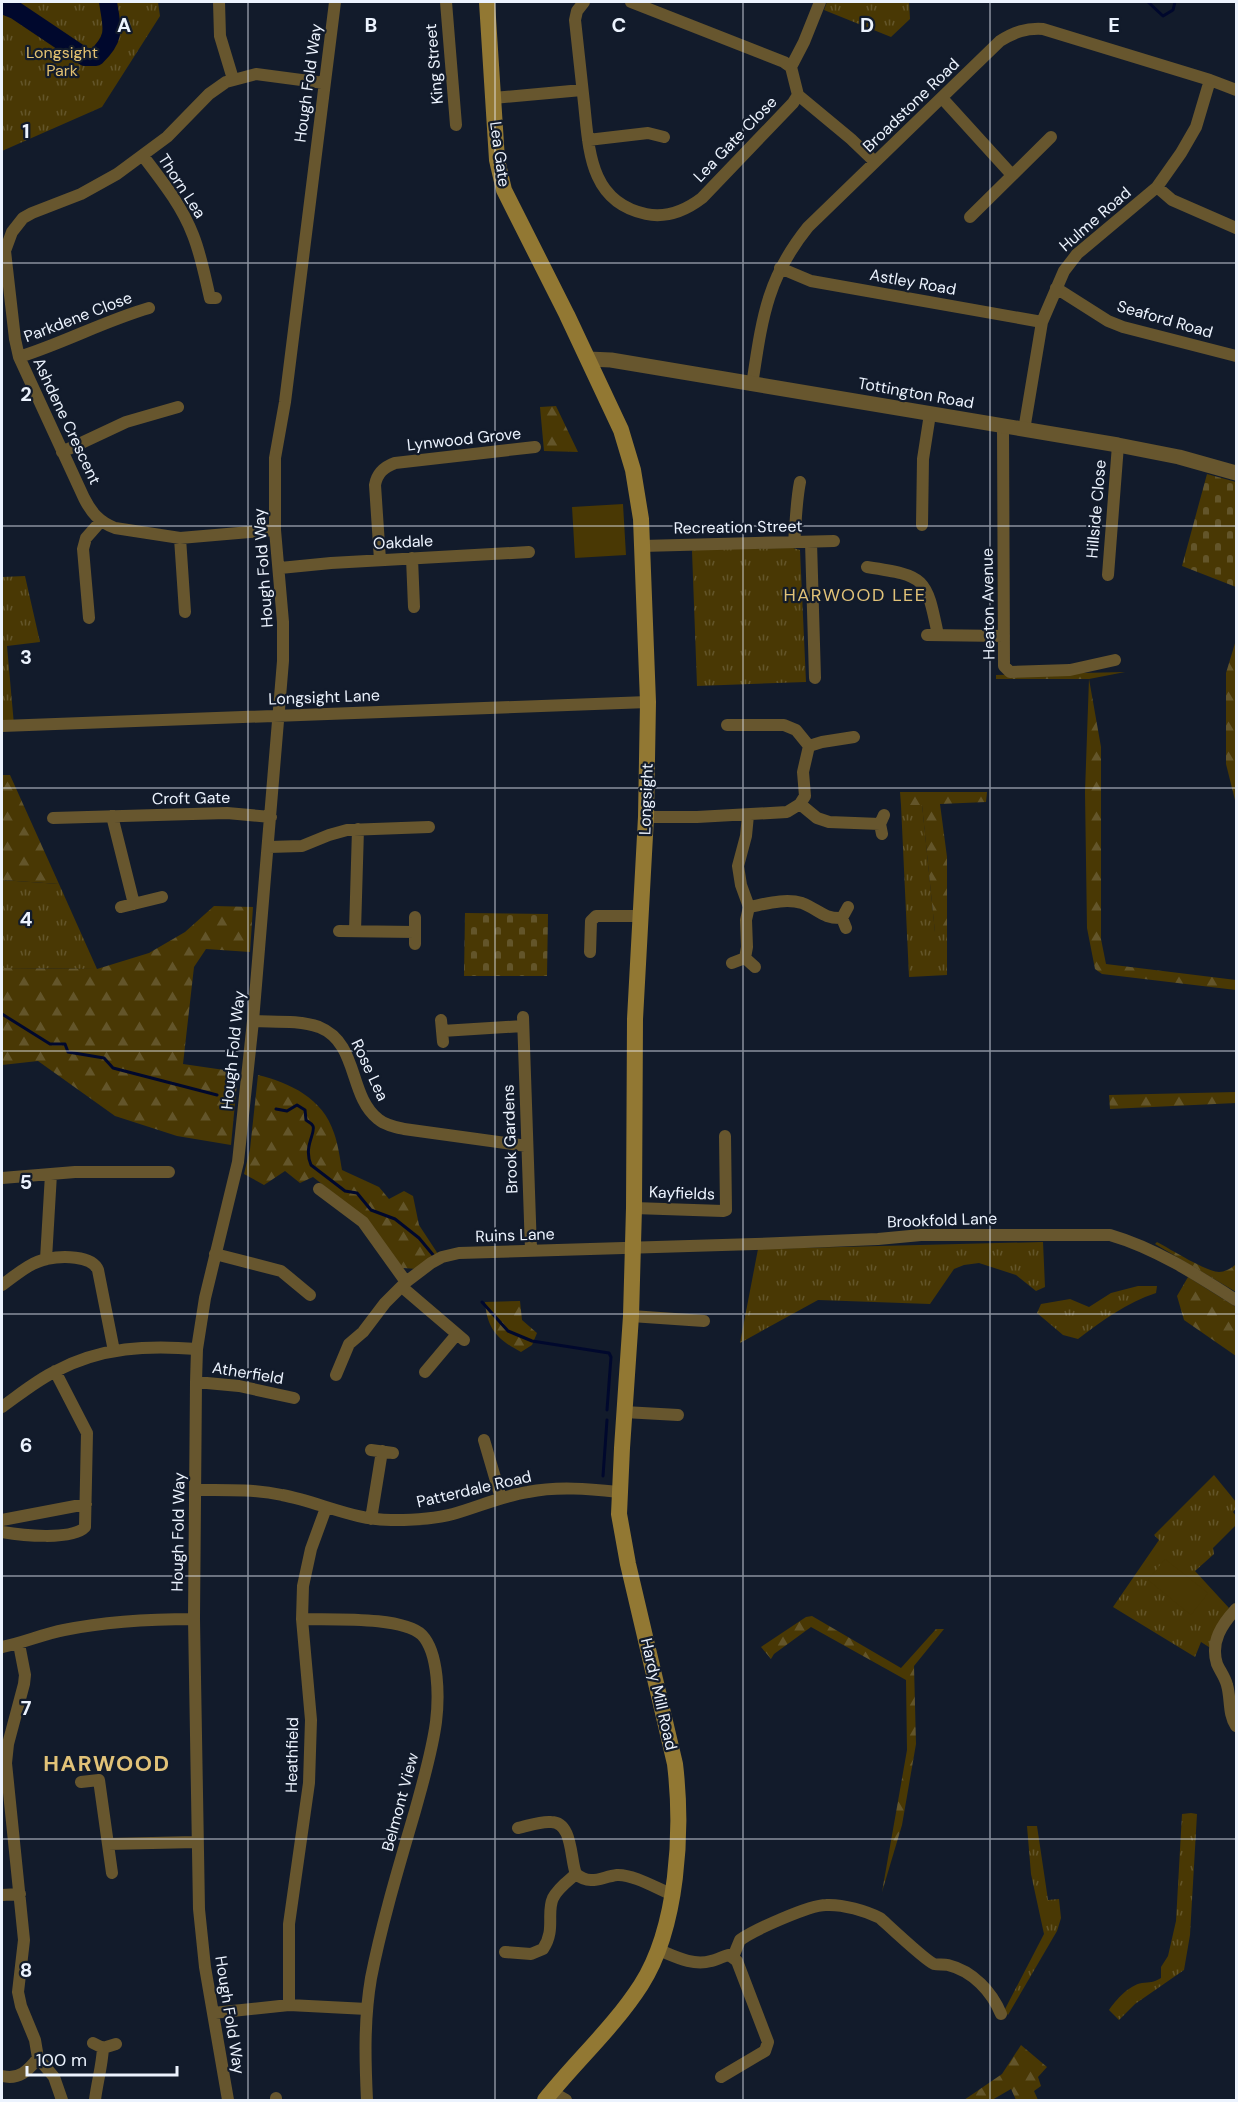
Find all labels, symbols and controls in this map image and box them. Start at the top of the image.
text: A [117,12,131,38]
text: B [365,12,377,38]
text: C [612,12,626,38]
text: D [860,12,874,38]
text: E [1108,12,1120,38]
street label: Hough Fold Way [289,22,327,144]
street label: King Street [420,23,448,105]
park label: Longsight Park [26,42,98,81]
street label: Broadstone Road [858,54,964,156]
street label: Lea Gate Close [689,91,781,187]
text: 1 [22,118,30,144]
street label: Lea Gate [485,120,515,188]
street label: Thorn Lea [153,150,211,222]
street label: Hulme Road [1055,182,1135,256]
street label: Astley Road [868,264,958,300]
street label: Parkdene Close [21,287,135,347]
street label: Seaford Road [1115,295,1215,343]
street label: Ashdene Crescent [28,354,106,488]
street label: Tottington Road [856,372,976,414]
text: 2 [20,381,32,407]
street label: Lynwood Grove [406,423,522,455]
street label: Hillside Close [1081,459,1111,559]
street label: Hough Fold Way [248,508,278,628]
street label: Recreation Street [673,515,803,539]
street label: Oakdale [373,530,433,554]
street label: Heaton Avenue [977,548,999,660]
district label: HARWOOD LEE [784,583,926,607]
text: 3 [20,644,32,670]
street label: Longsight Lane [268,685,380,709]
street label: Longsight [634,763,658,835]
street label: Croft Gate [152,787,230,809]
text: 4 [20,906,33,932]
street label: Hough Fold Way [216,989,250,1111]
street label: Rose Lea [347,1036,393,1104]
street label: Brook Gardens [498,1084,522,1194]
text: 5 [20,1169,32,1195]
street label: Kayfields [649,1181,715,1205]
street label: Brookfold Lane [887,1208,997,1232]
street label: Ruins Lane [475,1223,555,1247]
street label: Atherfield [211,1357,285,1389]
text: 6 [20,1432,32,1458]
street label: Patterdale Road [414,1466,534,1512]
street label: Hough Fold Way [166,1472,190,1592]
street label: Hardy Mill Road [636,1636,682,1752]
text: 7 [21,1695,32,1721]
street label: Heathfield [281,1717,303,1793]
district label: HARWOOD [43,1749,171,1778]
street label: Belmont View [377,1750,423,1854]
street label: Hough Fold Way [210,1954,250,2076]
text: 8 [20,1957,32,1983]
scale bar [27,2039,177,2077]
text: 100 m [36,2048,87,2072]

